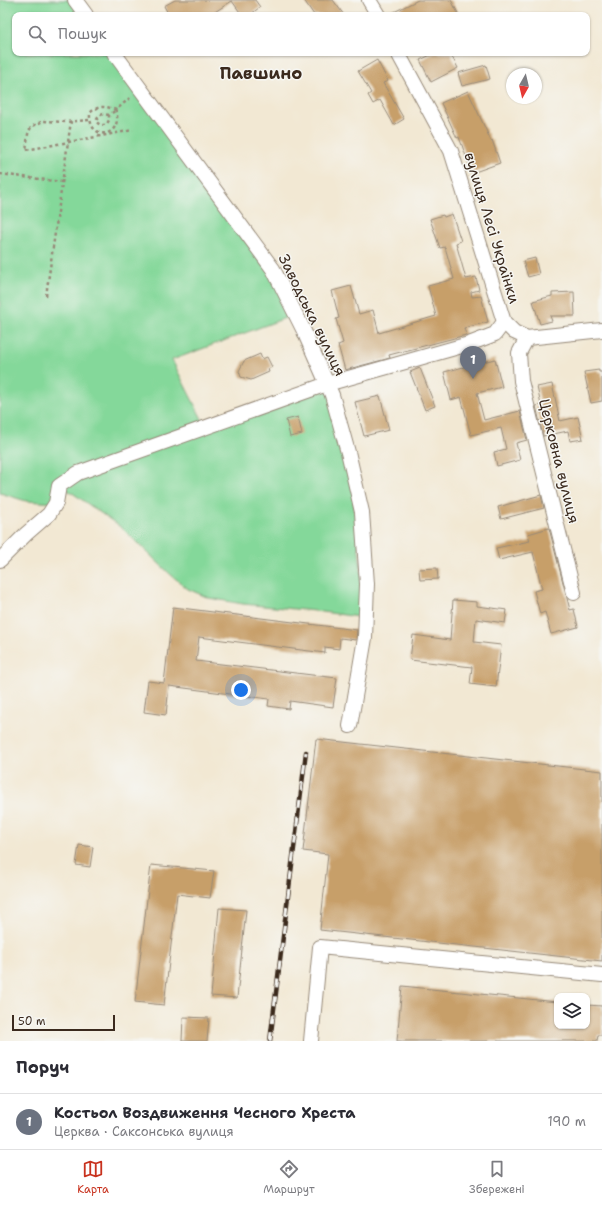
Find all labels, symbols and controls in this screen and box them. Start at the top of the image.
search box [12,12,590,56]
icon: search [26,23,48,45]
text: Пошук [58,24,107,44]
district label: Павшино [220,62,302,84]
north arrow [506,68,542,104]
street label: вулиця Лесі Українки [459,150,525,306]
street label: Заводська вулиця [274,251,350,379]
pin: 1 [460,346,486,379]
street label: Церковна вулиця [534,397,584,525]
your location [231,680,251,700]
map controls [554,993,590,1029]
button: layers [554,993,590,1029]
scale bar [12,1013,115,1032]
text: 50 m [18,1014,46,1029]
text: Поруч [16,1056,69,1078]
text: Костьол Воздвиження Чесного Хреста [54,1103,356,1123]
text: 1 [26,1113,32,1130]
text: 190 m [547,1113,586,1130]
text: Церква · Саксонська вулиця [54,1123,234,1140]
tab: Карта [77,1158,109,1197]
tab: Маршрут [263,1158,315,1197]
tab: Збережені [469,1158,525,1197]

